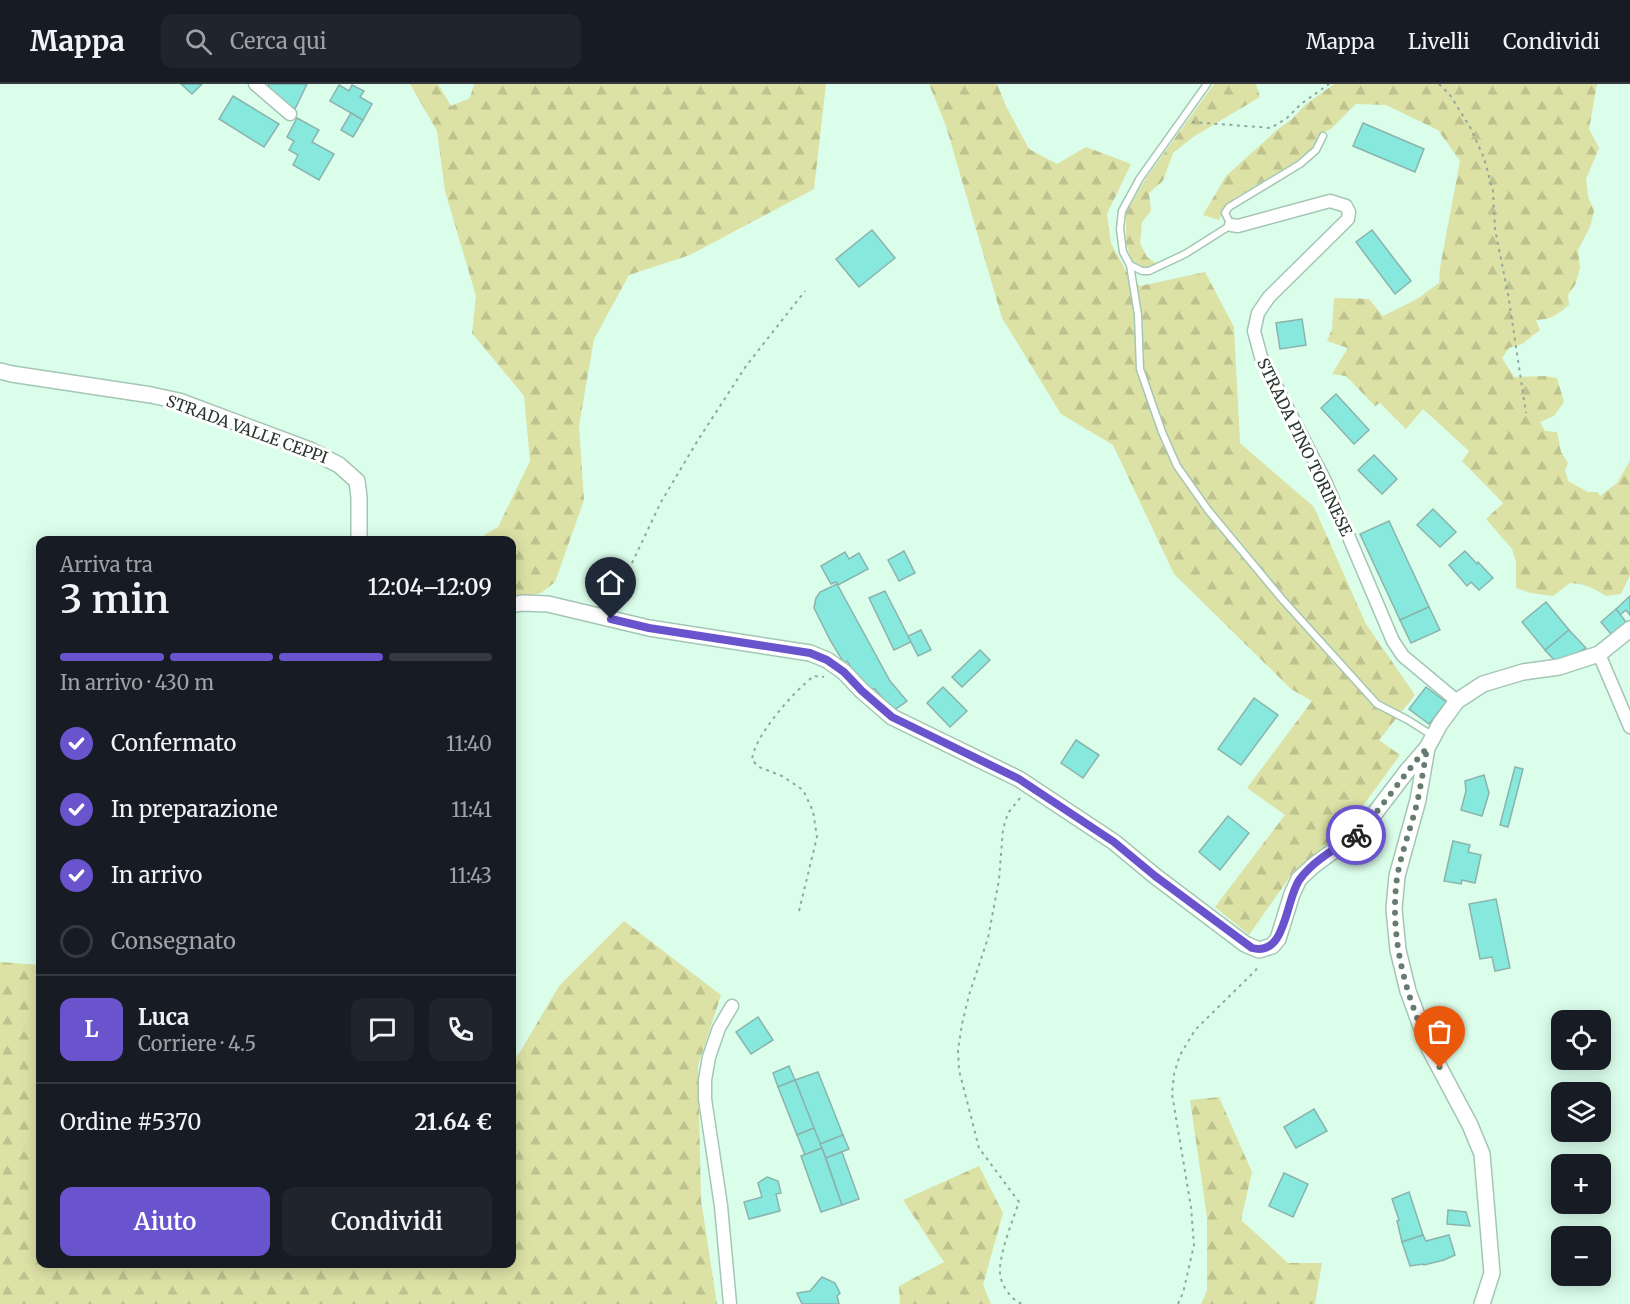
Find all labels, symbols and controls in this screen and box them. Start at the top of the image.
search box [161,14,581,68]
text: Mappa [30,23,125,59]
icon: search [182,25,215,58]
text: Cerca qui [230,27,327,55]
text: Mappa [1306,28,1375,55]
text: Livelli [1408,28,1470,55]
text: Condividi [1503,28,1600,55]
street label: STRADA PINO TORINESE [1253,355,1357,540]
street label: STRADA VALLE CEPPI [164,390,331,468]
text: Arriva tra [60,552,153,577]
pin [585,557,636,619]
icon: home [594,566,627,599]
text: 12:04–12:09 [368,573,492,601]
text: 3 min [60,575,169,624]
text: In arrivo · 430 m [60,670,214,695]
icon: check [60,727,93,760]
text: Confermato [111,729,236,757]
text: 11:40 [446,731,492,756]
icon: check [60,793,93,826]
text: In preparazione [111,795,278,823]
text: 11:41 [451,797,492,822]
courier [1326,805,1386,865]
icon: bike [1340,819,1373,852]
icon: check [60,859,93,892]
text: In arrivo [111,861,202,889]
text: 11:43 [449,863,492,888]
text: Consegnato [111,927,236,955]
button: chat [351,998,414,1061]
button: phone [429,998,492,1061]
text: Luca [138,1003,189,1031]
pin [1414,1006,1465,1068]
map controls [1551,1010,1611,1286]
button: locate [1551,1010,1611,1070]
text: L [85,1015,99,1043]
icon: bag [1423,1015,1456,1048]
text: Corriere · 4.5 [138,1031,256,1056]
button: layers [1551,1082,1611,1142]
text: Ordine #5370 [60,1108,201,1136]
text: 21.64 € [414,1108,492,1136]
button: + [1551,1154,1611,1214]
button: Aiuto [60,1187,270,1256]
button: Condividi [282,1187,492,1256]
button: − [1551,1226,1611,1286]

